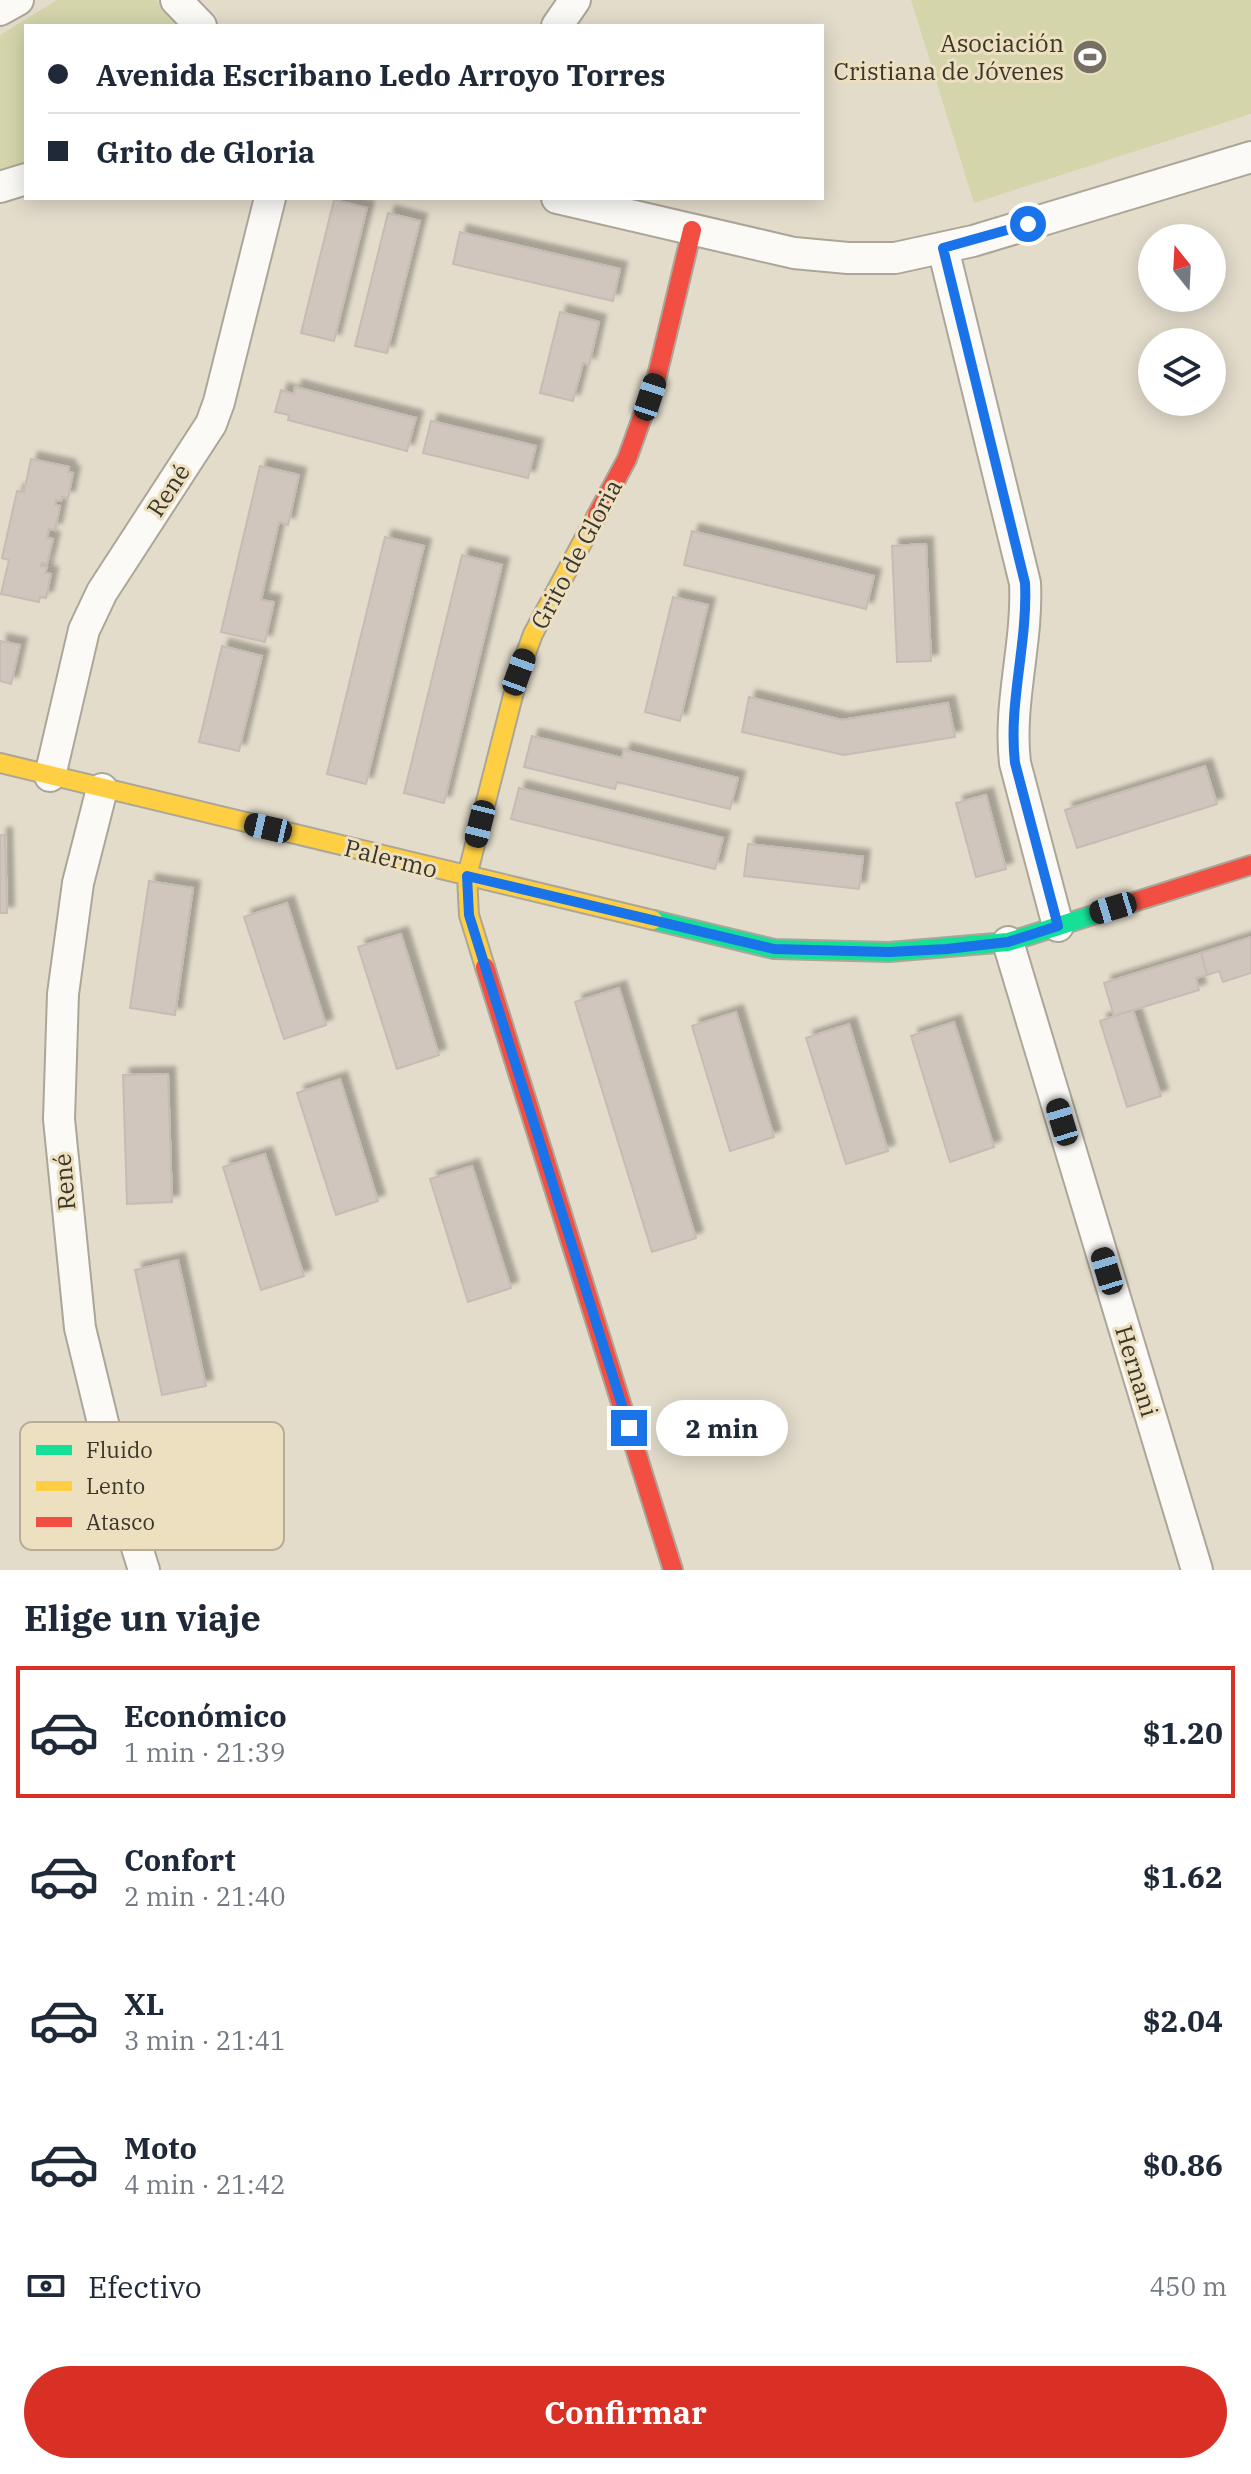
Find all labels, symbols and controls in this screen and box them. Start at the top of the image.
place label: Asociación Cristiana de Jóvenes [834,27,1064,87]
sports icon: Asociación Cristiana de Jóvenes [1071,38,1109,76]
text: Avenida Escribano Ledo Arroyo Torres [96,55,666,94]
text: Grito de Gloria [96,132,315,171]
route start [1010,206,1046,242]
north arrow [1138,224,1226,312]
map controls [1138,224,1226,416]
button: layers [1138,328,1226,416]
car [631,370,669,424]
street label: René [139,457,197,523]
street label: Grito de Gloria [523,473,629,635]
car [500,645,538,699]
car [463,798,497,850]
car [242,811,294,845]
street label: Palermo [341,831,441,885]
car [1087,890,1139,926]
car [1044,1096,1080,1148]
street label: René [46,1152,82,1212]
car [1089,1245,1125,1297]
street label: Hernani [1108,1322,1166,1420]
callout: 2 min [657,1400,789,1456]
route end [611,1410,647,1446]
text: 2 min [686,1411,758,1445]
legend [20,1422,284,1550]
text: Fluido [86,1435,153,1464]
text: Lento [86,1471,145,1500]
text: Atasco [86,1507,155,1536]
text: Elige un viaje [24,1594,261,1641]
icon: car [28,1696,100,1768]
text: Económico [124,1696,287,1735]
text: $1.20 [1143,1713,1223,1752]
text: 1 min · 21:39 [124,1735,286,1769]
icon: car [28,1840,100,1912]
text: Confort [124,1840,236,1879]
text: $1.62 [1143,1857,1223,1896]
text: 2 min · 21:40 [124,1879,286,1913]
icon: car [28,1984,100,2056]
text: XL [124,1984,164,2023]
text: $2.04 [1143,2001,1223,2040]
text: 3 min · 21:41 [124,2023,286,2057]
icon: car [28,2128,100,2200]
text: Moto [124,2128,197,2167]
text: $0.86 [1143,2145,1223,2184]
text: 4 min · 21:42 [124,2167,286,2201]
icon: cash [24,2264,68,2308]
text: Efectivo [88,2267,202,2306]
text: 450 m [1149,2269,1227,2303]
button: Confirmar [24,2366,1227,2458]

